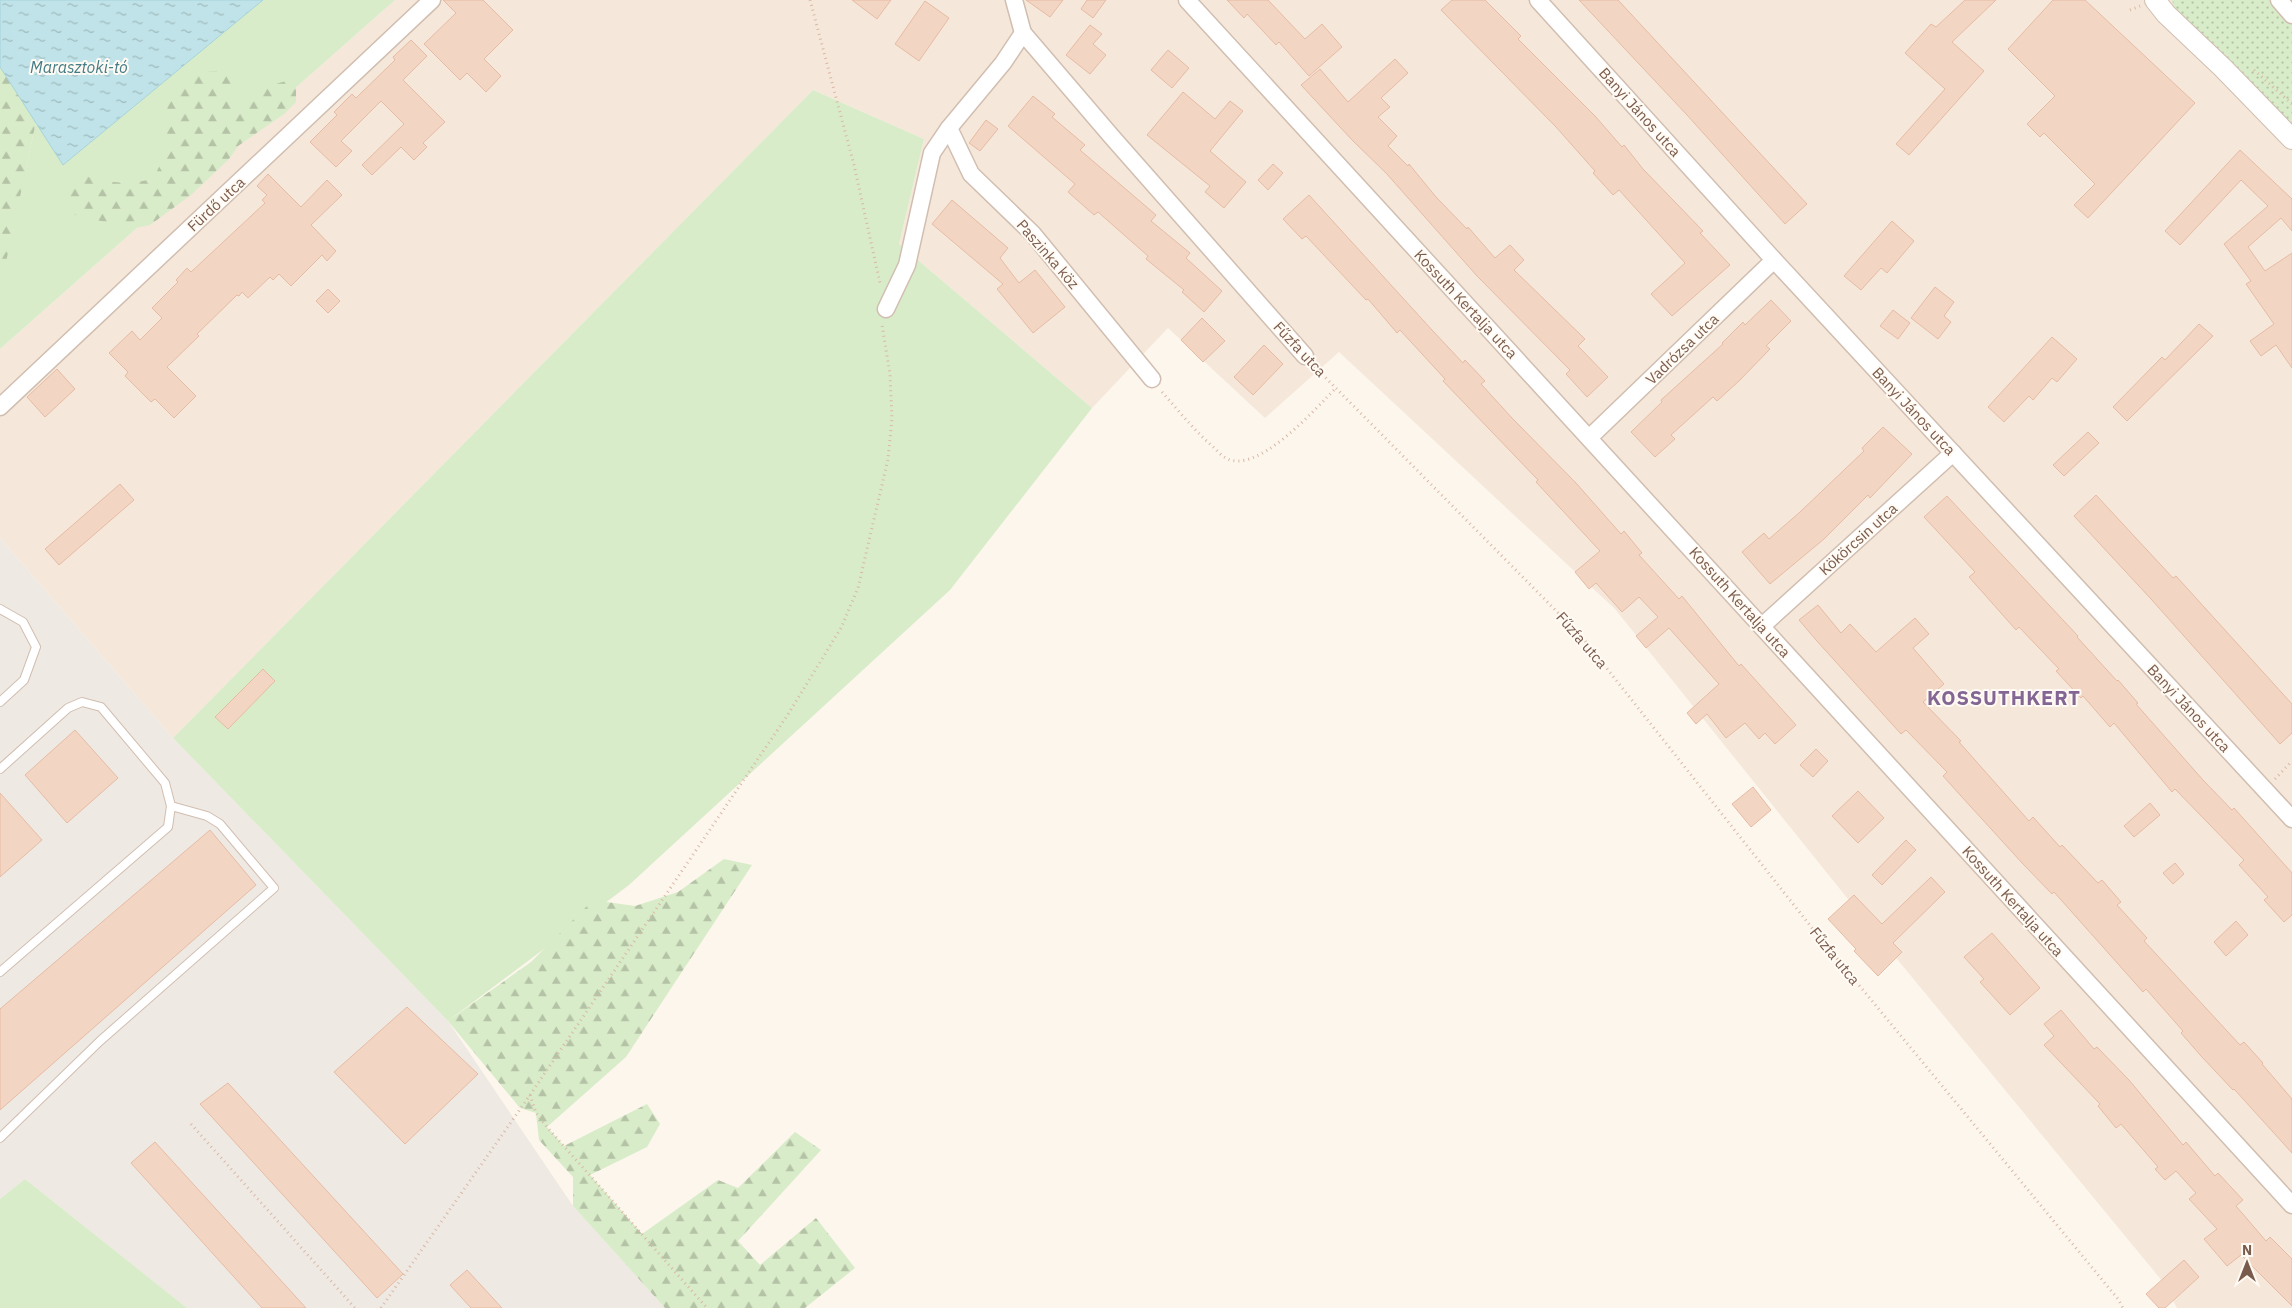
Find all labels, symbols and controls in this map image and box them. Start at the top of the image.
water label: Marasztoki-tó [30,57,128,77]
street label: Banyi János utca [1595,63,1685,161]
street label: Fürdő utca [183,173,249,235]
street label: Paszinka köz [1013,215,1083,293]
street label: Kossuth Kertalja utca [1410,245,1522,363]
street label: Vadrózsa utca [1642,309,1722,389]
street label: Fűzfa utca [1269,317,1331,381]
street label: Banyi János utca [1868,363,1960,459]
street label: Kökörcsin utca [1815,499,1901,579]
street label: Kossuth Kertalja utca [1685,543,1795,661]
street label: Fűzfa utca [1552,608,1612,672]
street label: Banyi János utca [2143,660,2235,756]
district label: KOSSUTHKERT [1927,684,2081,711]
street label: Kossuth Kertalja utca [1958,842,2068,960]
street label: Fűzfa utca [1806,923,1864,989]
north arrow [2222,1238,2272,1288]
text: N [2242,1241,2252,1259]

